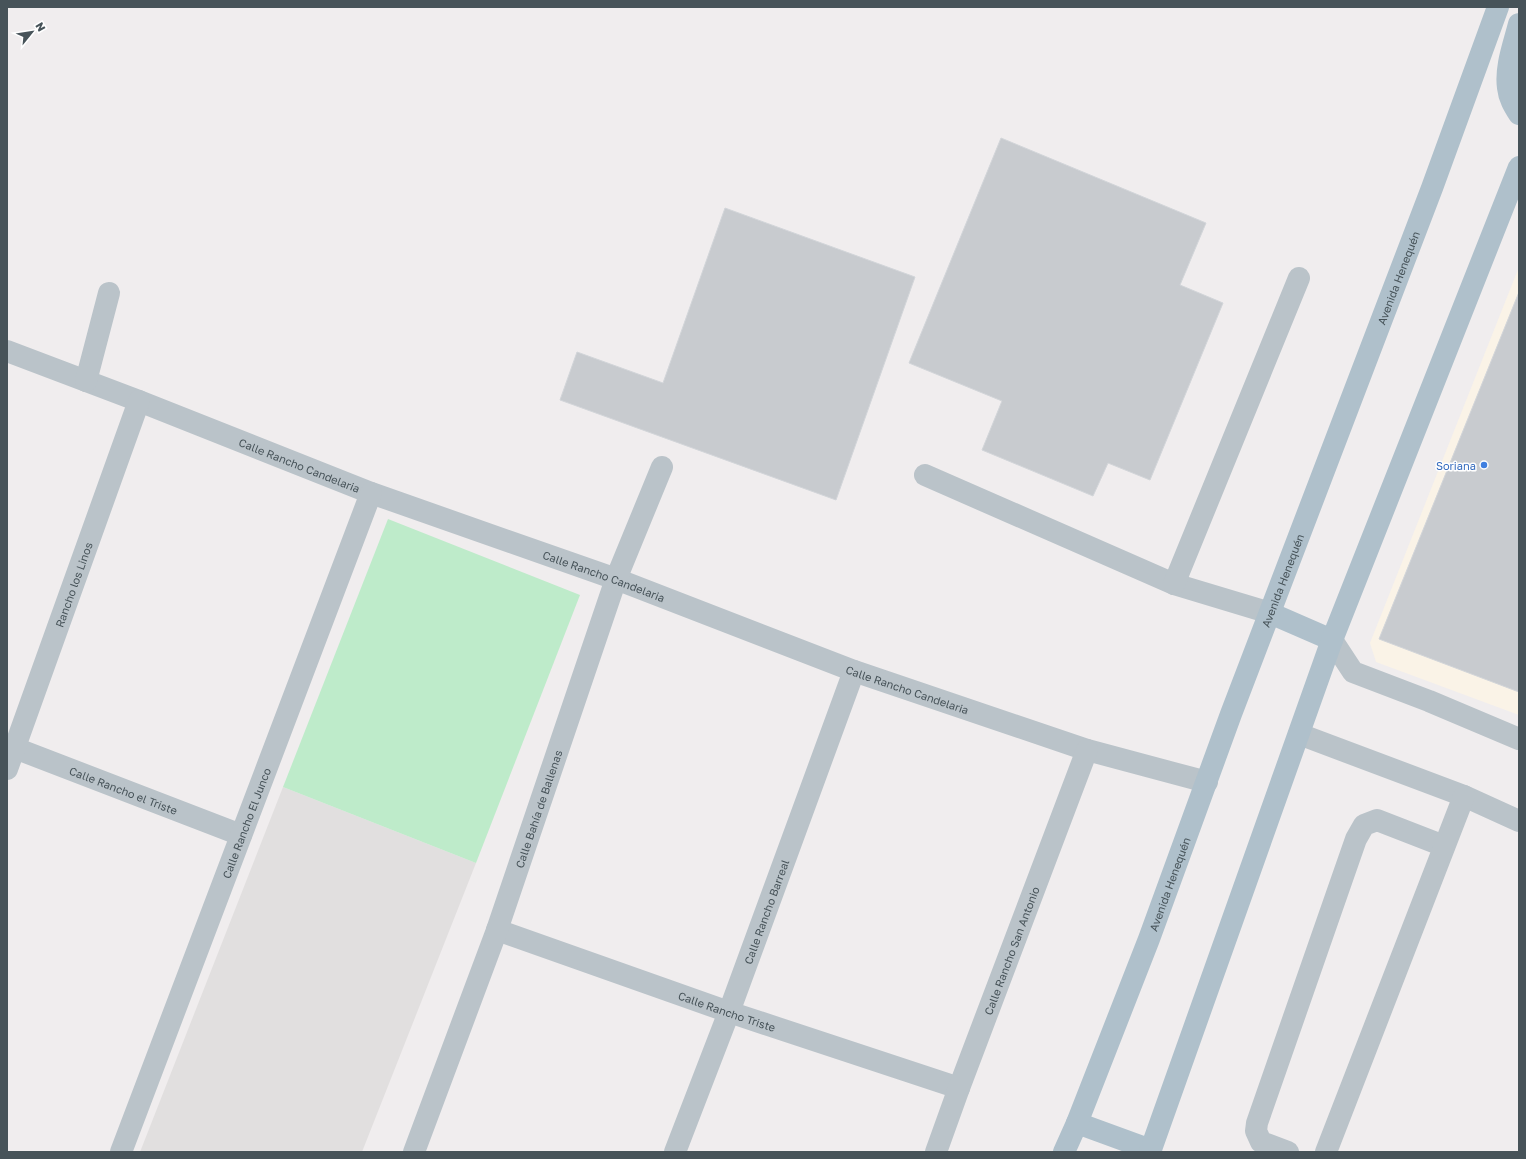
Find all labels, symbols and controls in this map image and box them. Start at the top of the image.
north arrow [12,12,52,52]
text: N [33,20,49,34]
street label: Avenida Henequén [1374,229,1421,326]
street label: Calle Rancho Candelaria [237,435,362,495]
place label: Soriana [1436,459,1476,472]
marker: Soriana [1479,460,1489,470]
street label: Avenida Henequén [1258,532,1306,629]
street label: Rancho los Linos [52,540,94,629]
street label: Calle Rancho Candelaria [541,547,667,604]
street label: Calle Rancho Candelaria [844,662,971,716]
street label: Calle Bahía de Ballenas [512,748,564,869]
street label: Calle Rancho el Triste [68,763,180,817]
street label: Calle Rancho El Junco [219,765,273,880]
street label: Avenida Henequén [1146,835,1192,933]
street label: Calle Rancho Barreal [741,857,791,966]
street label: Calle Rancho San Antonio [981,884,1041,1017]
street label: Calle Rancho Triste [677,988,778,1034]

